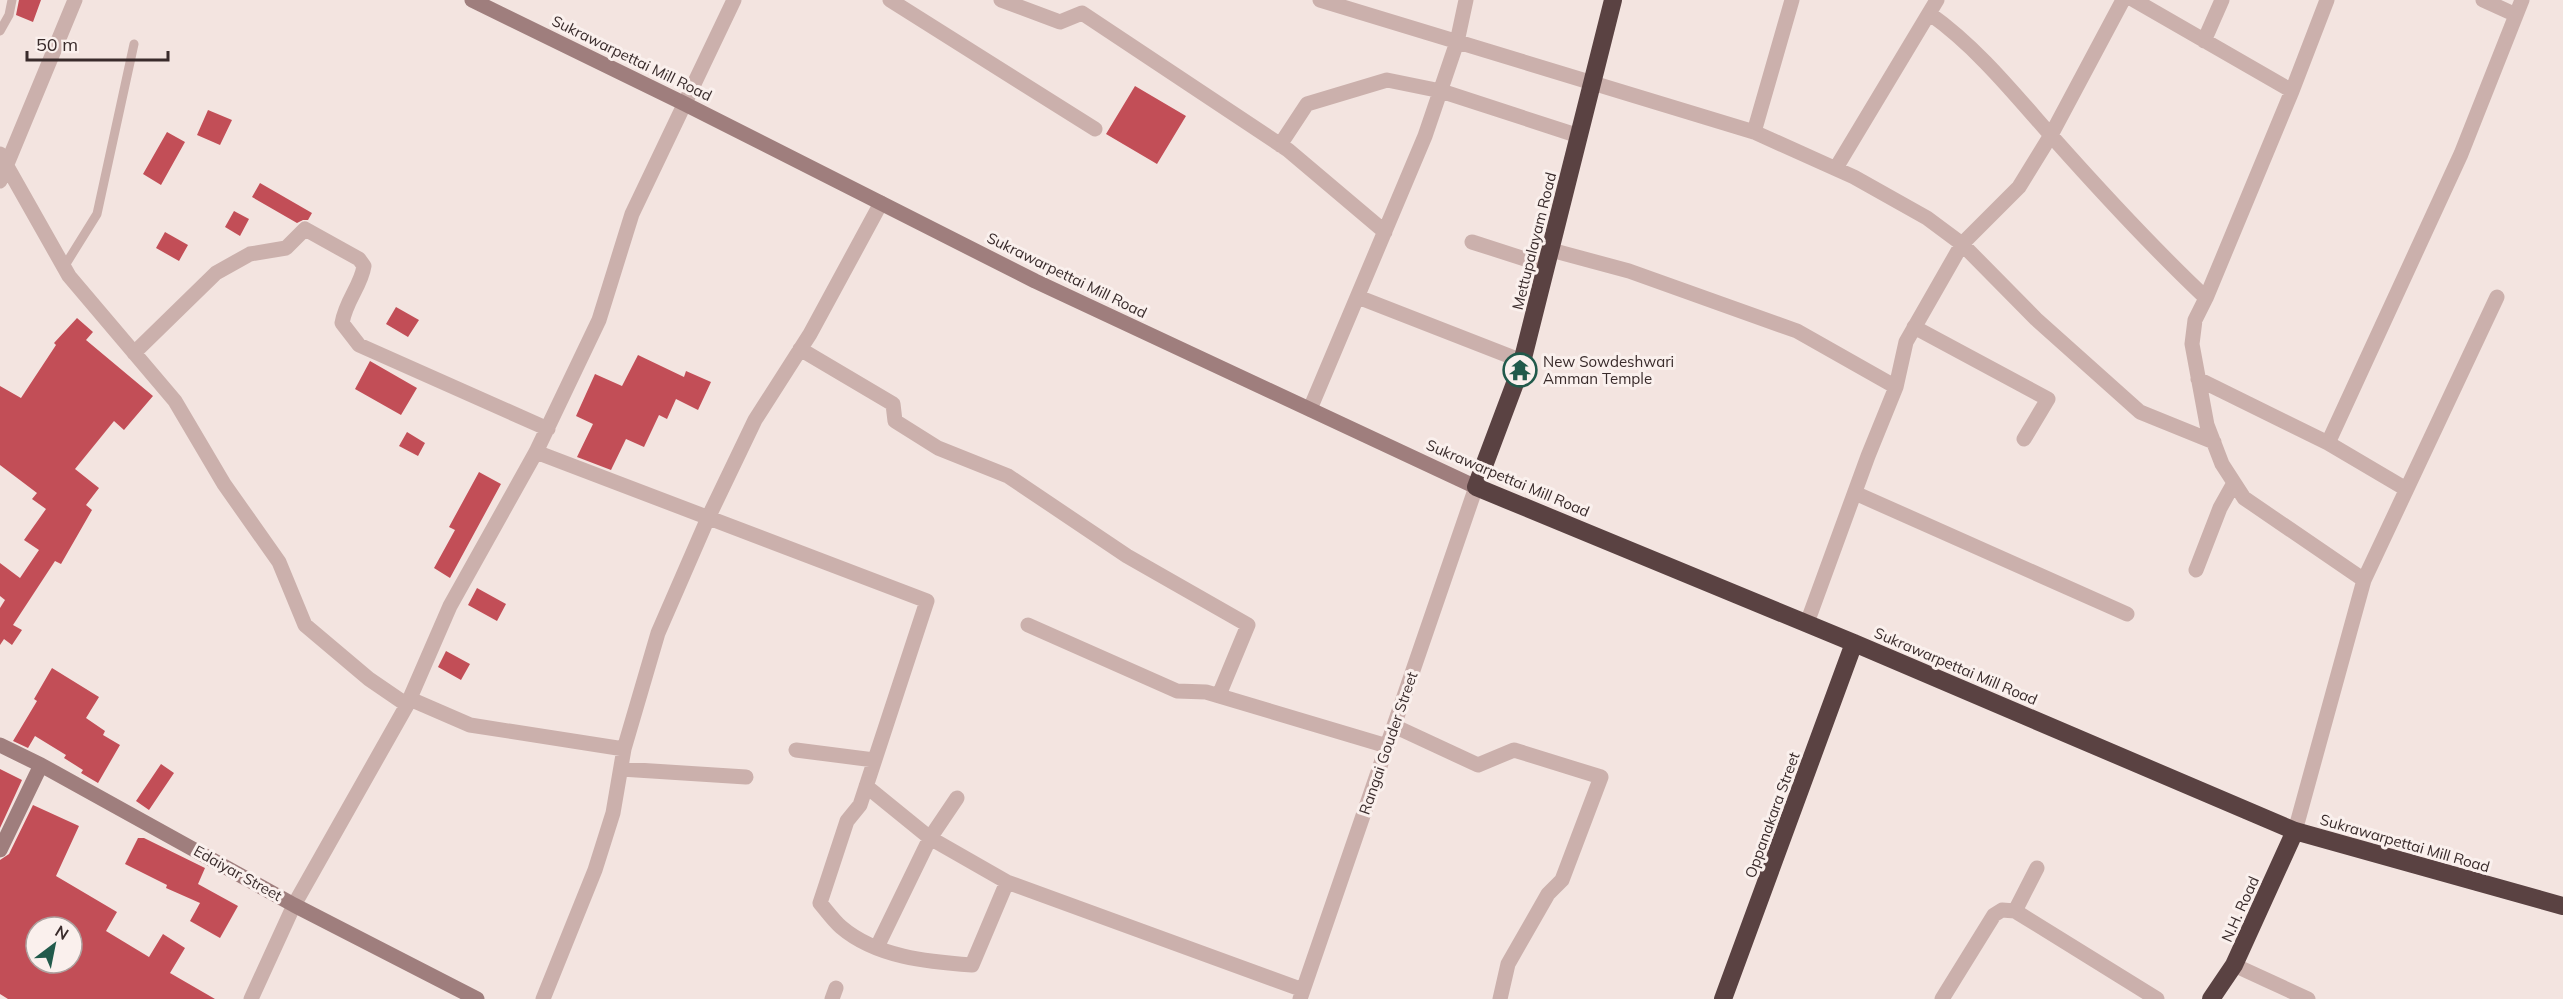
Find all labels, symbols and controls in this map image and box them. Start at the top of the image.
street label: Sukrawarpettai Mill Road [549,11,715,105]
scale bar [27,24,168,62]
text: 50 m [36,33,78,56]
street label: Mettupalayam Road [1508,170,1560,312]
street label: Sukrawarpettai Mill Road [984,228,1150,322]
temple icon: New Sowdeshwari Amman Temple [1502,352,1538,388]
place label: New Sowdeshwari Amman Temple [1543,352,1674,388]
street label: Sukrawarpettai Mill Road [1423,435,1593,521]
street label: Sukrawarpettai Mill Road [1871,623,2041,709]
street label: Rangai Gouder Street [1355,669,1421,817]
street label: Oppanakara Street [1740,749,1804,881]
street label: Sukrawarpettai Mill Road [2318,810,2492,876]
street label: Edaiyar Street [191,841,285,905]
street label: N.H. Road [2217,873,2263,945]
north arrow [24,915,84,975]
text: N [52,921,72,944]

